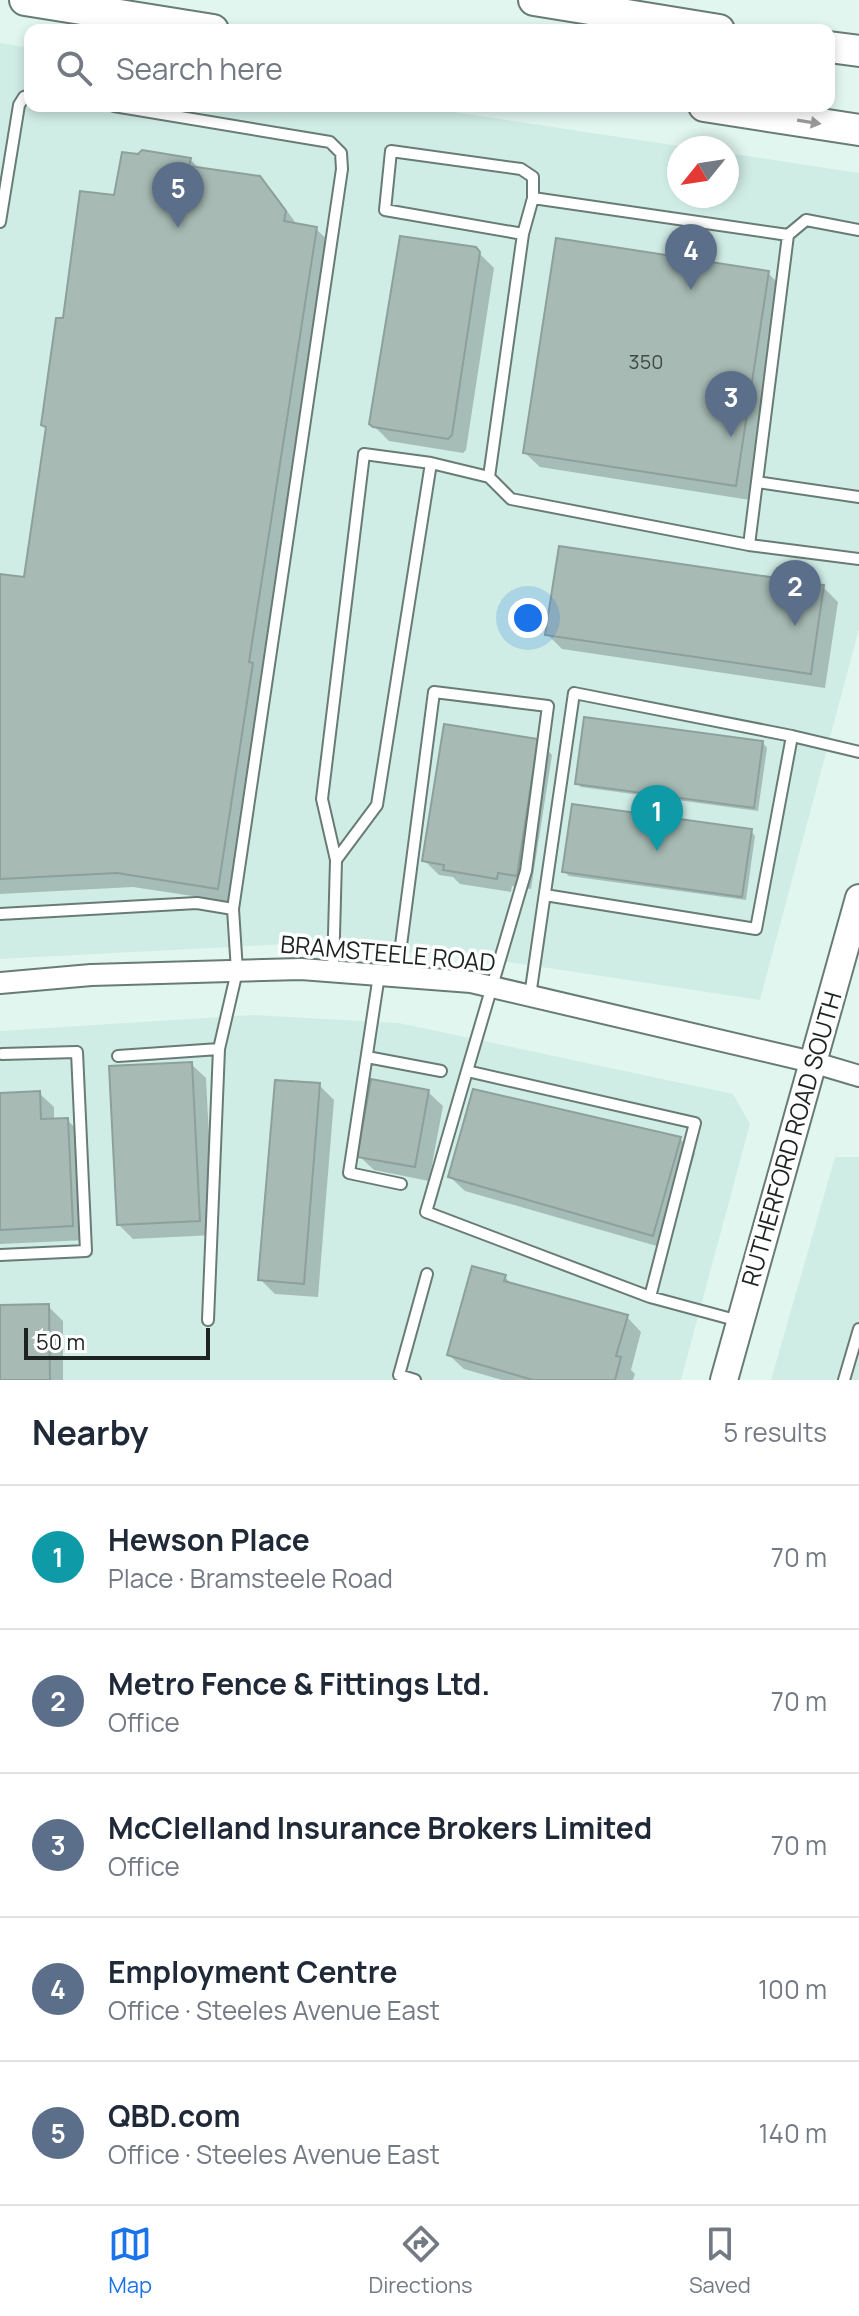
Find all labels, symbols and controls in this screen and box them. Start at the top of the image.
search box [24,24,835,112]
icon: search [52,46,96,90]
text: Search here [116,48,283,89]
one-way arrow [797,116,822,129]
north arrow [667,136,739,208]
pin: 5 [152,162,204,228]
pin: 4 [665,224,717,290]
house number: 350 [629,348,663,375]
pin: 3 [705,371,757,437]
pin: 2 [769,560,821,626]
your location [508,598,548,638]
pin: 1 [631,785,683,851]
street label: BRAMSTEELE ROAD [279,927,497,978]
street label: RUTHERFORD ROAD SOUTH [733,987,848,1290]
scale bar [24,1324,210,1360]
text: 50 m [36,1327,85,1357]
text: Nearby [32,1409,148,1455]
text: 5 results [723,1414,827,1450]
text: Hewson Place [108,1519,310,1560]
text: 1 [52,1539,64,1575]
text: 70 m [771,1539,827,1575]
text: Place · Bramsteele Road [108,1560,393,1596]
text: Metro Fence & Fittings Ltd. [108,1663,490,1704]
text: 2 [50,1683,66,1719]
text: 70 m [771,1683,827,1719]
text: Office [108,1704,180,1740]
text: McClelland Insurance Brokers Limited [108,1807,652,1848]
text: 3 [50,1827,66,1863]
text: 70 m [771,1827,827,1863]
text: Office [108,1848,180,1884]
text: Employment Centre [108,1951,397,1992]
text: 4 [50,1971,66,2007]
text: 100 m [758,1971,827,2007]
text: Office · Steeles Avenue East [108,1992,440,2028]
text: QBD.com [108,2095,240,2136]
text: 5 [50,2115,66,2151]
text: 140 m [758,2115,827,2151]
text: Office · Steeles Avenue East [108,2136,440,2172]
tab: Map [108,2222,152,2300]
tab: Directions [368,2222,473,2300]
tab: Saved [689,2222,751,2300]

